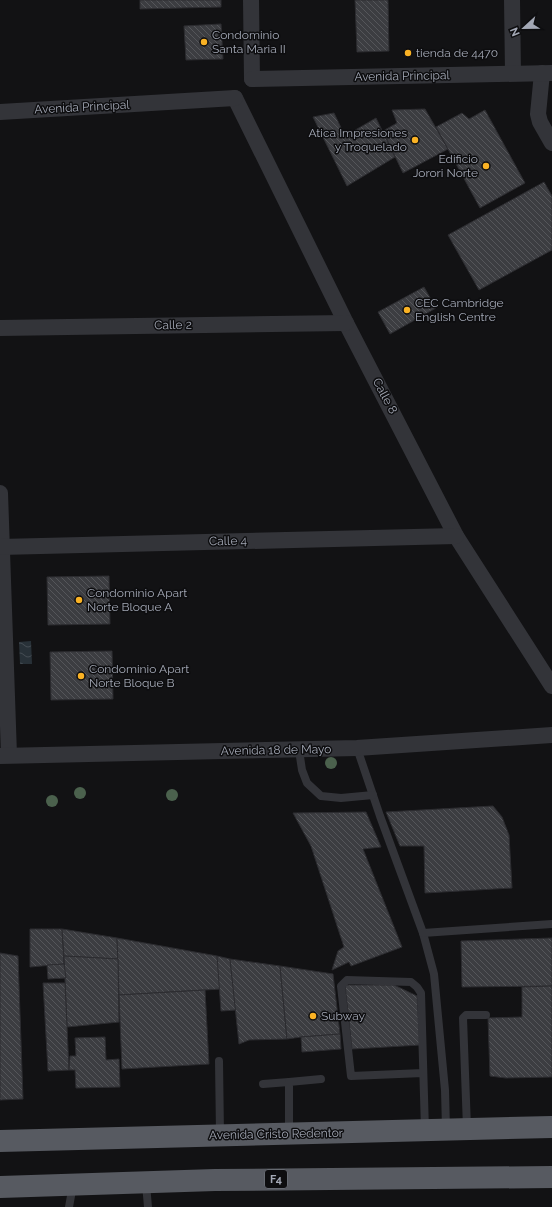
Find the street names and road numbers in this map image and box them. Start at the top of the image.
street label: Avenida Principal [354,68,451,84]
street label: Avenida Principal [34,97,131,116]
street label: Calle 2 [154,318,192,332]
street label: Calle 8 [370,376,400,416]
street label: Calle 4 [209,534,248,548]
street label: Avenida 18 de Mayo [221,742,331,758]
street label: Avenida Cristo Redentor [209,1126,344,1142]
road number: F4 [265,1170,287,1188]

